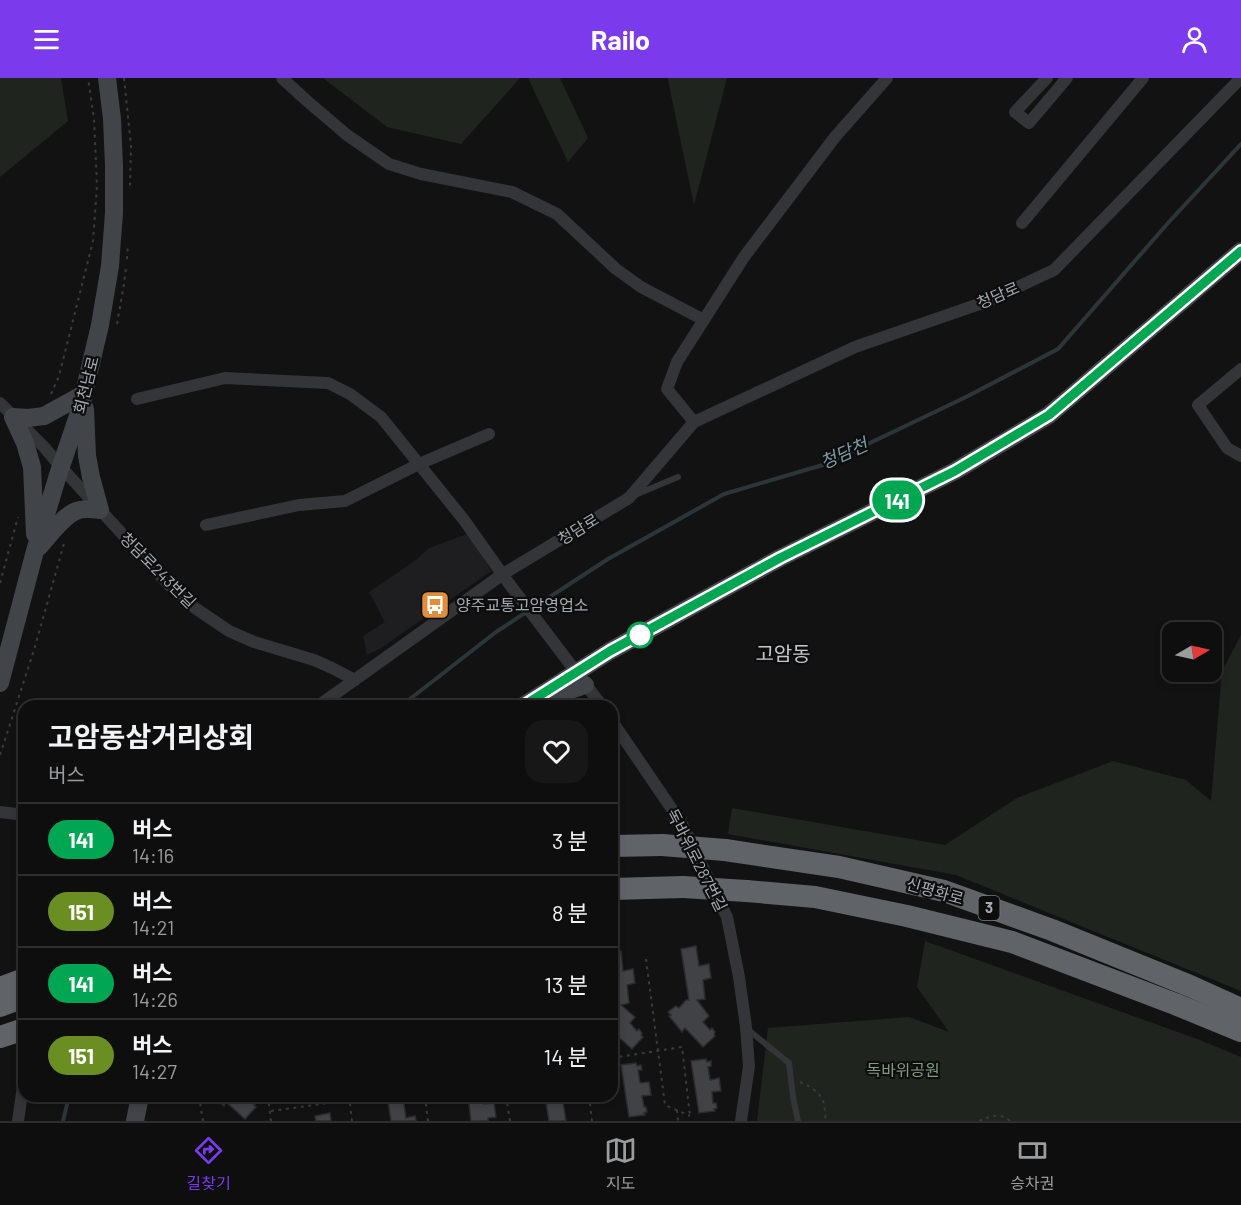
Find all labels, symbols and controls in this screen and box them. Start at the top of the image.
icon: menu [30,23,63,56]
text: Railo [591,23,650,55]
icon: person [1178,23,1211,56]
street label: 청담로 [974,277,1022,312]
street label: 회천남로 [69,354,102,416]
water label: 청담천 [816,432,873,473]
line badge: 141 [862,480,932,520]
text: 141 [884,488,910,513]
street label: 청담로 [554,509,602,548]
street label: 청담로243번길 [117,528,200,611]
bus stop icon: 양주교통고암영업소 [419,589,451,621]
place label: 양주교통고암영업소 [456,595,588,614]
unlabelled marker [627,622,653,648]
north arrow [1162,622,1222,682]
map controls [1162,622,1222,682]
district label: 고암동 [755,641,811,665]
text: 고암동삼거리상회 [48,719,254,753]
button: heart [525,720,588,783]
text: 버스 [48,762,85,786]
street label: 독바위로287번길 [663,805,732,914]
text: 버스 [132,815,172,841]
text: 141 [68,827,94,852]
text: 3 분 [552,827,588,853]
text: 14:16 [132,843,174,867]
street label: 신평화로 [904,873,966,908]
text: 버스 [132,887,172,913]
road number: 3 [978,896,1000,920]
text: 151 [68,899,94,924]
text: 8 분 [552,899,588,925]
text: 14:21 [132,915,174,939]
text: 버스 [132,959,172,985]
text: 141 [68,971,94,996]
text: 13 분 [544,971,588,997]
text: 14:26 [132,987,178,1011]
text: 버스 [132,1031,172,1057]
text: 151 [68,1043,94,1068]
text: 14 분 [544,1043,588,1069]
text: 14:27 [132,1059,177,1083]
park label: 독바위공원 [866,1060,940,1079]
tab: 길찾기 [187,1134,231,1194]
tab: 지도 [604,1134,637,1194]
tab: 승차권 [1010,1134,1054,1194]

